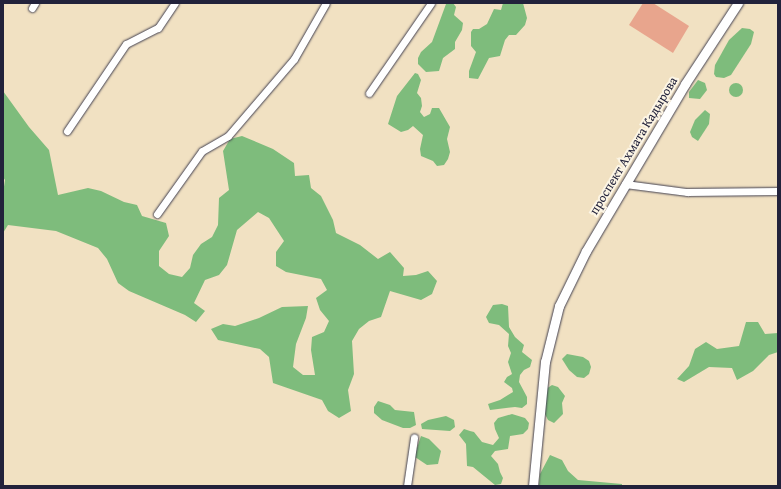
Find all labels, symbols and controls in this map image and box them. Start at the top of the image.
street label: проспект Ахмата Кадырова [587,74,681,218]

